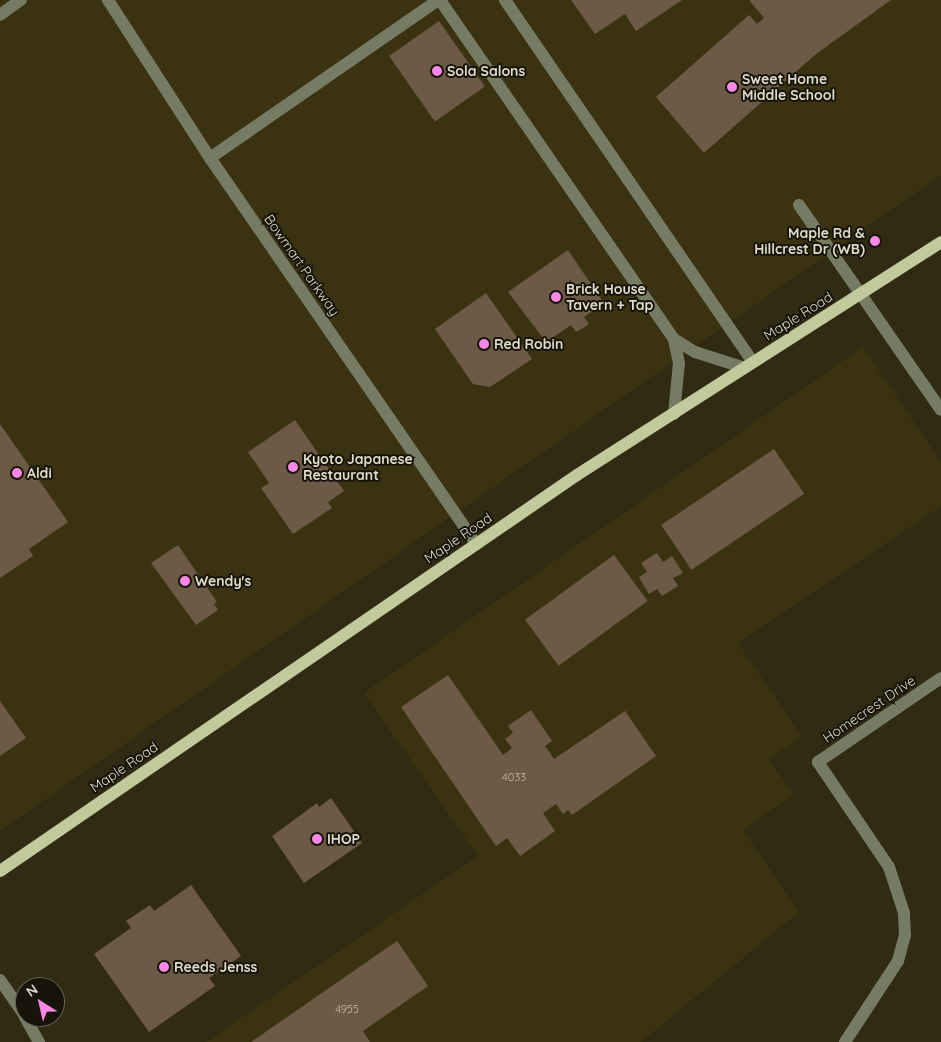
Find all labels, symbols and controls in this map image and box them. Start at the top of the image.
place label: Sola Salons [447,63,525,79]
marker: Sola Salons [431,65,443,77]
place label: Sweet Home Middle School [742,71,835,104]
marker: Sweet Home Middle School [726,81,738,93]
street label: Bowmart Parkway [261,211,343,319]
place label: Maple Rd & Hillcrest Dr (WB) [754,225,865,258]
marker: Maple Rd & Hillcrest Dr (WB) [869,235,881,247]
place label: Brick House Tavern + Tap [566,281,653,314]
street label: Maple Road [760,288,836,344]
marker: Brick House Tavern + Tap [550,291,562,303]
place label: Red Robin [494,336,563,352]
marker: Red Robin [478,338,490,350]
place label: Kyoto Japanese Restaurant [303,451,413,484]
marker: Kyoto Japanese Restaurant [287,461,299,473]
place label: Aldi [27,465,52,481]
marker: Aldi [11,467,23,479]
street label: Maple Road [421,509,495,567]
place label: Wendy's [195,573,251,589]
marker: Wendy's [179,575,191,587]
street label: Homecrest Drive [819,672,919,746]
street label: Maple Road [87,738,161,796]
house number: 4033 [502,770,526,784]
place label: IHOP [327,831,360,847]
marker: IHOP [311,833,323,845]
place label: Reeds Jenss [174,959,257,975]
marker: Reeds Jenss [158,961,170,973]
north arrow [15,977,65,1027]
text: N [23,980,41,1001]
house number: 4955 [335,1002,359,1016]

